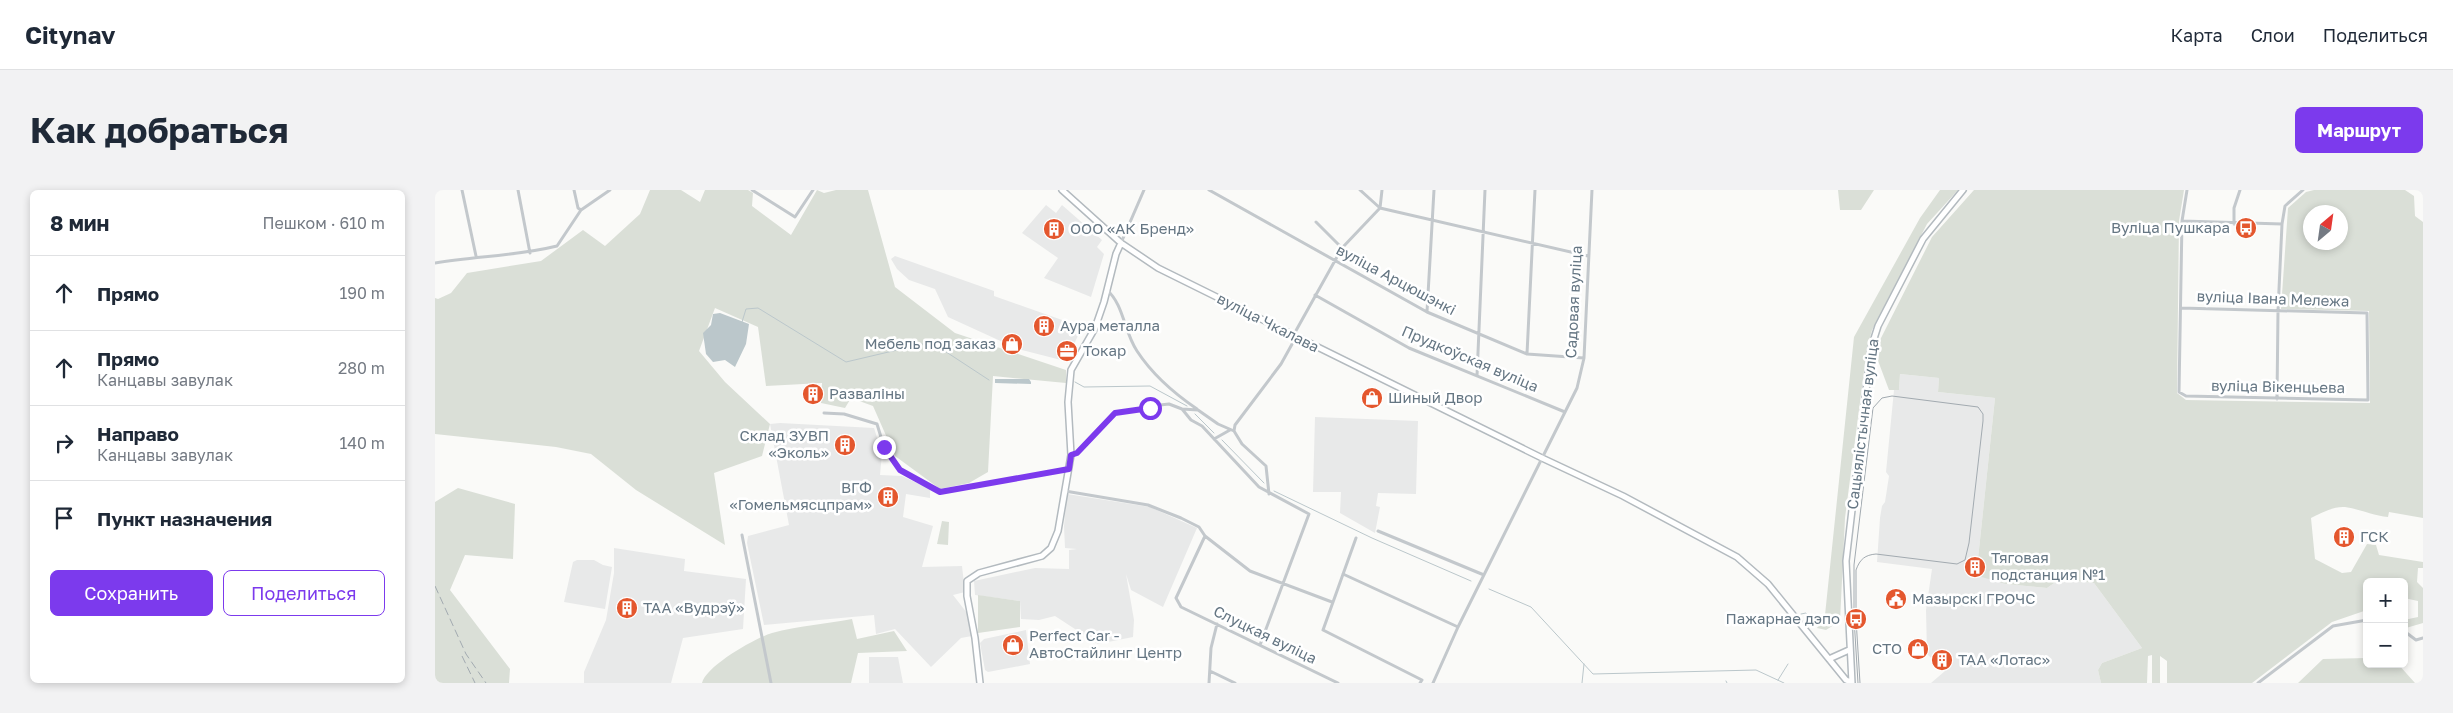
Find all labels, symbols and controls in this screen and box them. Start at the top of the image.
text: Citynav [25,20,115,49]
text: Карта [2171,24,2223,46]
text: Слои [2251,24,2295,46]
text: Поделиться [2323,24,2428,46]
button: Маршрут [2295,107,2423,153]
text: Как добраться [30,109,288,151]
north arrow [2303,205,2348,250]
text: 8 мин [50,210,109,236]
text: Пешком · 610 m [262,213,385,233]
bus stop icon: Вуліца Пушкара [2234,216,2258,240]
building icon: ООО «АК Бренд» [1042,217,1066,241]
place label: Вуліца Пушкара [2111,218,2230,236]
place label: ООО «АК Бренд» [1070,219,1194,237]
street label: вуліца Арцюшэнкі [1333,240,1459,318]
street label: Садовая вуліца [1561,245,1585,359]
icon: ahead [50,279,78,307]
text: Прямо [97,282,159,305]
text: 190 m [339,283,385,303]
street label: вуліца Івана Мележа [2196,286,2350,310]
street label: вуліца Чкалава [1214,289,1322,356]
building icon: Аура металла [1032,314,1056,338]
place label: Аура металла [1060,316,1160,334]
street label: Прудкоўская вуліца [1399,321,1541,395]
shop icon: Мебель под заказ [1000,332,1024,356]
place label: Мебель под заказ [865,334,996,352]
street label: Сацыялістычная вуліца [1843,337,1881,510]
office icon: Токар [1055,339,1079,363]
place label: Токар [1083,341,1126,359]
text: Прямо [97,347,159,370]
icon: ahead [50,354,78,382]
text: 280 m [338,358,385,378]
text: Канцавы завулак [97,370,233,390]
street label: вуліца Вікенцьева [2211,376,2345,396]
building icon: Разваліны [801,382,825,406]
place label: Разваліны [829,384,905,402]
shop icon: Шиный Двор [1360,386,1384,410]
place label: Шиный Двор [1388,388,1482,406]
route start [1139,397,1162,420]
text: Направо [97,422,179,445]
place label: Склад ЗУВП «Эколь» [739,426,829,461]
icon: right [50,429,78,457]
text: 140 m [339,433,385,453]
building icon: Склад ЗУВП «Эколь» [833,433,857,457]
route end [873,436,896,459]
text: Канцавы завулак [97,445,233,465]
place label: ВГФ «Гомельмясцпрам» [729,478,872,513]
building icon: ВГФ «Гомельмясцпрам» [876,485,900,509]
icon: arrive [50,504,78,532]
text: Пункт назначения [97,507,272,530]
building icon: ГСК [2332,525,2356,549]
place label: ГСК [2360,527,2389,545]
place label: Тяговая подстанция №1 [1991,548,2105,583]
building icon: Тяговая подстанция №1 [1963,555,1987,579]
button: Сохранить [50,570,213,616]
button: Поделиться [223,570,385,616]
map controls [2363,578,2408,668]
button: + [2363,578,2408,623]
public building icon: Мазырскі ГРОЧС [1884,587,1908,611]
place label: Мазырскі ГРОЧС [1912,589,2036,607]
building icon: ТАА «Вудрэў» [615,596,639,620]
place label: ТАА «Вудрэў» [643,598,744,616]
street label: Слуцкая вуліца [1211,601,1320,667]
bus stop icon: Пажарнае дэпо [1844,607,1868,631]
place label: Пажарнае дэпо [1725,609,1840,627]
button: − [2363,623,2408,668]
place label: Perfect Car - АвтоСтайлинг Центр [1029,626,1182,661]
shop icon: Perfect Car - АвтоСтайлинг Центр [1001,633,1025,657]
shop icon: СТО [1906,637,1930,661]
place label: СТО [1872,639,1902,657]
building icon: ТАА «Лотас» [1930,648,1954,672]
place label: ТАА «Лотас» [1958,650,2050,668]

